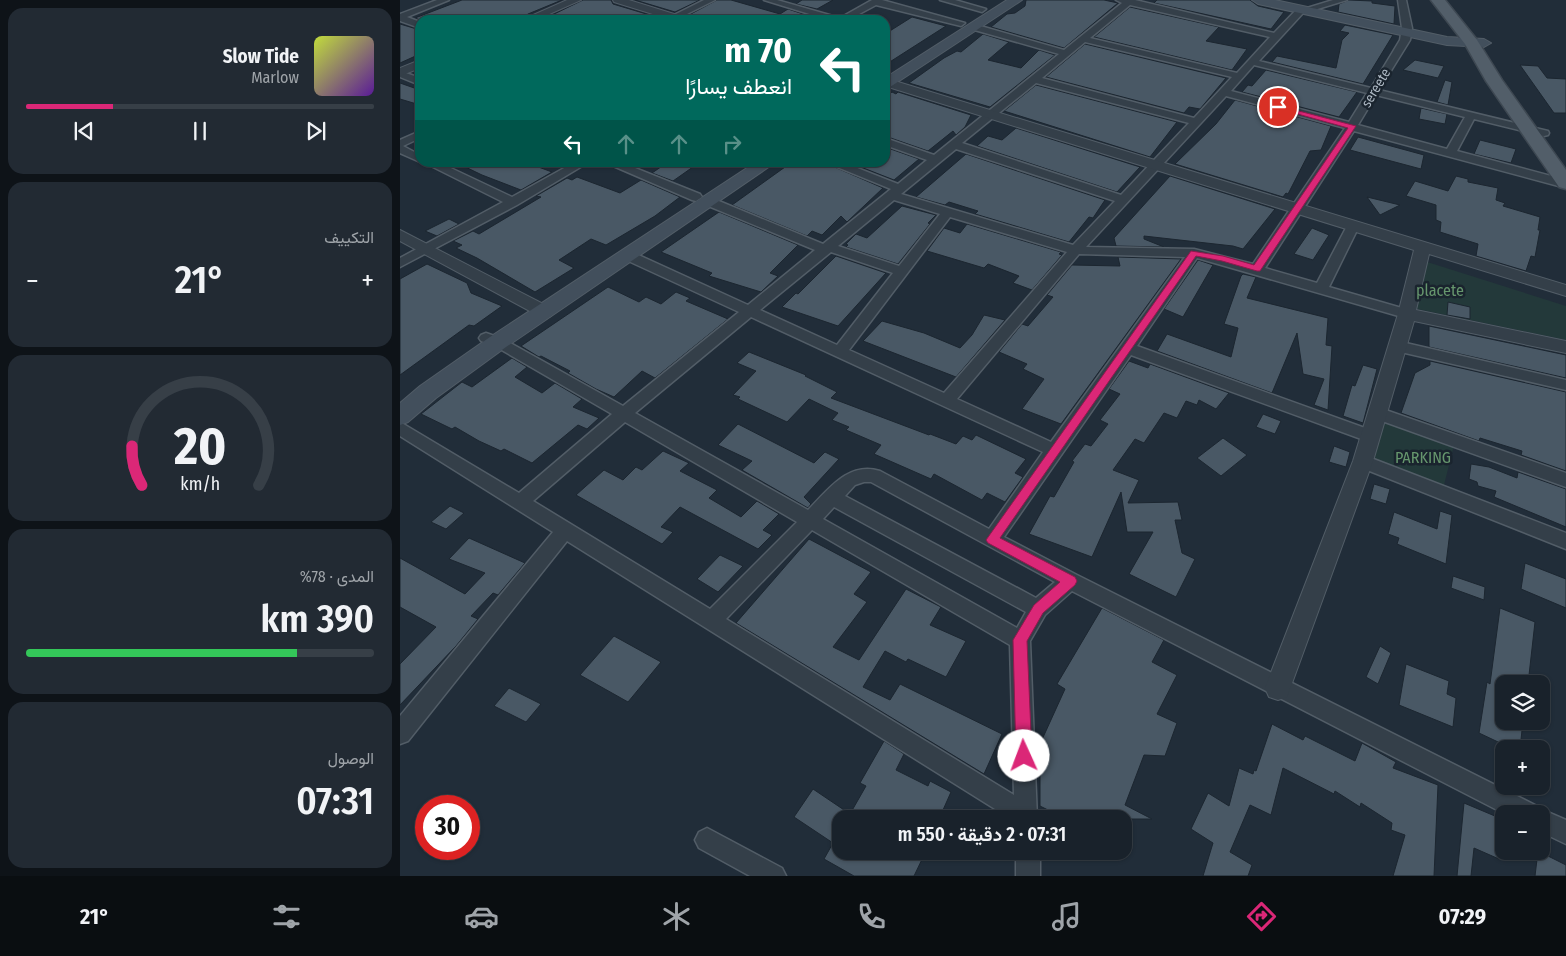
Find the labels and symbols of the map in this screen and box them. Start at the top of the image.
street label: sereete [1358,65,1394,111]
pin [1257,86,1299,128]
park label: placete [1416,281,1464,300]
park label: PARKING [1395,448,1451,467]
position arrow [997,729,1049,781]
speed limit sign: 30 [415,795,480,860]

